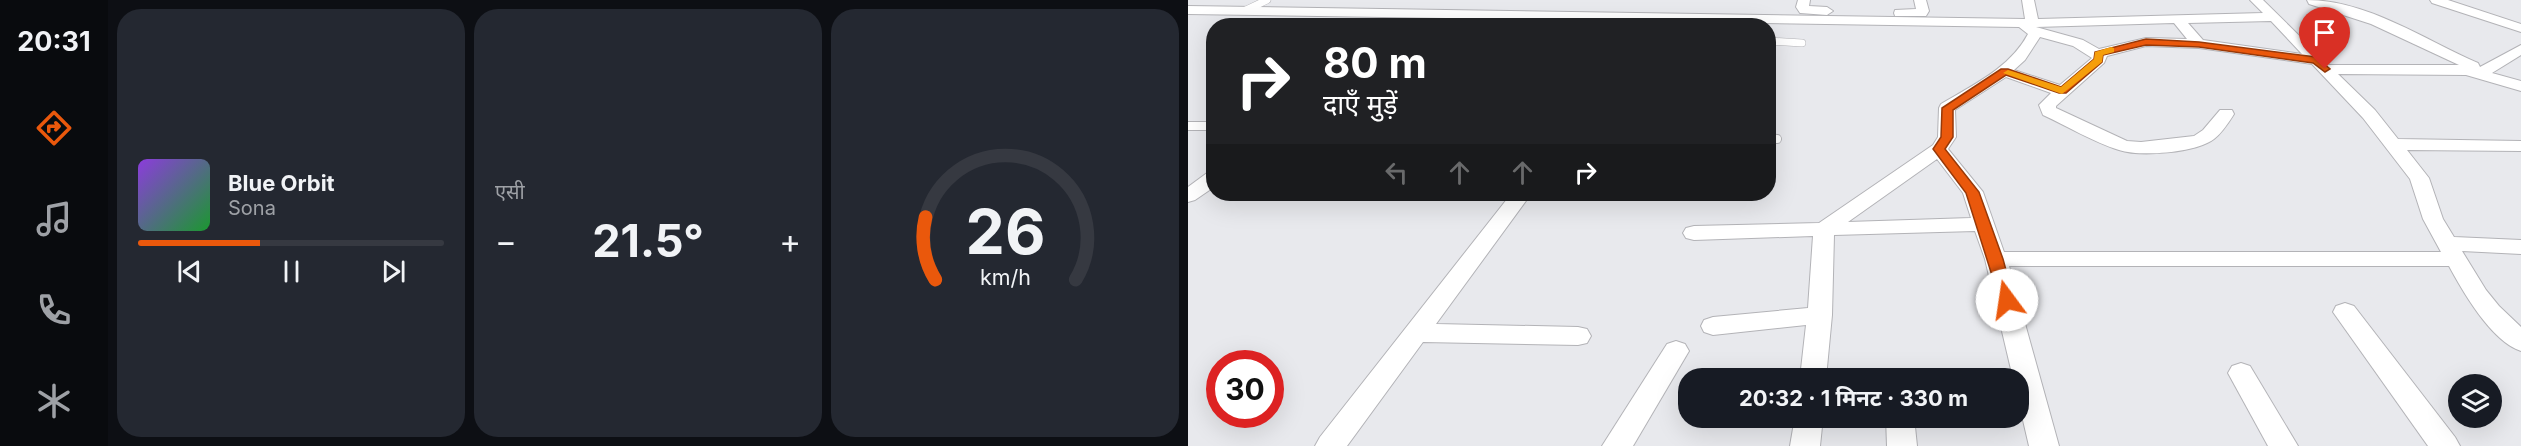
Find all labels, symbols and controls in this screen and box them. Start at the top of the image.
pin [2299,7,2350,69]
icon: arrive [2308,16,2341,49]
text: 20:31 [17,25,91,58]
text: 80 m [1323,37,1427,88]
icon: right [1224,42,1302,120]
text: दाएँ मुड़ें [1323,88,1397,121]
icon: directions [33,107,75,149]
icon: left [1380,156,1413,189]
icon: ahead [1443,156,1476,189]
icon: ahead [1506,156,1539,189]
icon: right [1569,156,1602,189]
text: Blue Orbit [228,170,335,196]
text: एसी [495,180,525,204]
text: 26 [965,194,1045,269]
text: Sona [228,196,276,220]
icon: music [33,198,75,240]
text: 21.5° [592,213,704,268]
text: − [495,221,517,261]
text: + [779,221,801,261]
icon: previous [173,255,206,288]
icon: pause [275,255,308,288]
icon: next [377,255,410,288]
text: km/h [980,264,1030,290]
position arrow [1975,268,2039,332]
icon: phone [33,289,75,331]
speed limit sign: 30 [1206,350,1284,428]
map controls [2448,374,2502,428]
button: layers [2448,374,2502,428]
icon: climate [33,380,75,422]
text: 20:32 · 1 मिनट · 330 m [1739,385,1968,411]

